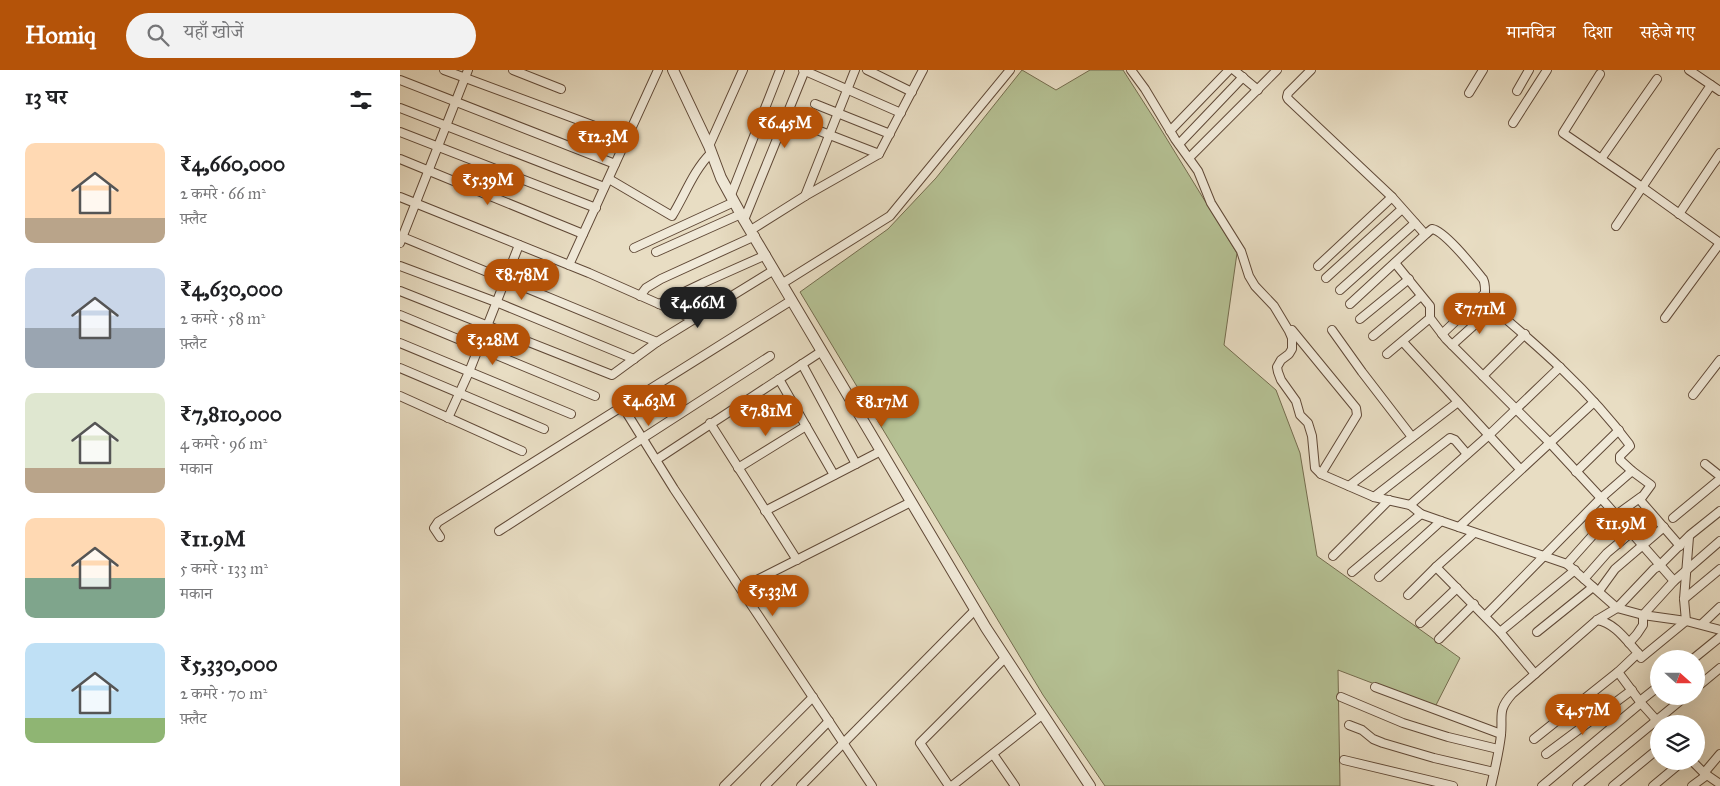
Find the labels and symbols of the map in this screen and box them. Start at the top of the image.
pin: ₹6.45M [744,106,826,149]
pin: ₹12.3M [562,121,644,163]
pin: ₹5.39M [447,164,529,206]
pin: ₹8.78M [481,258,563,301]
pin: ₹4.66M [657,286,739,329]
pin: ₹7.71M [1439,292,1521,335]
pin: ₹3.28M [452,324,534,366]
pin: ₹4.63M [608,384,690,427]
pin: ₹8.17M [841,386,923,428]
pin: ₹7.81M [725,394,807,437]
pin: ₹11.9M [1580,508,1662,550]
pin: ₹5.33M [732,574,814,617]
north arrow [1650,650,1705,705]
pin: ₹4.57M [1542,694,1624,736]

